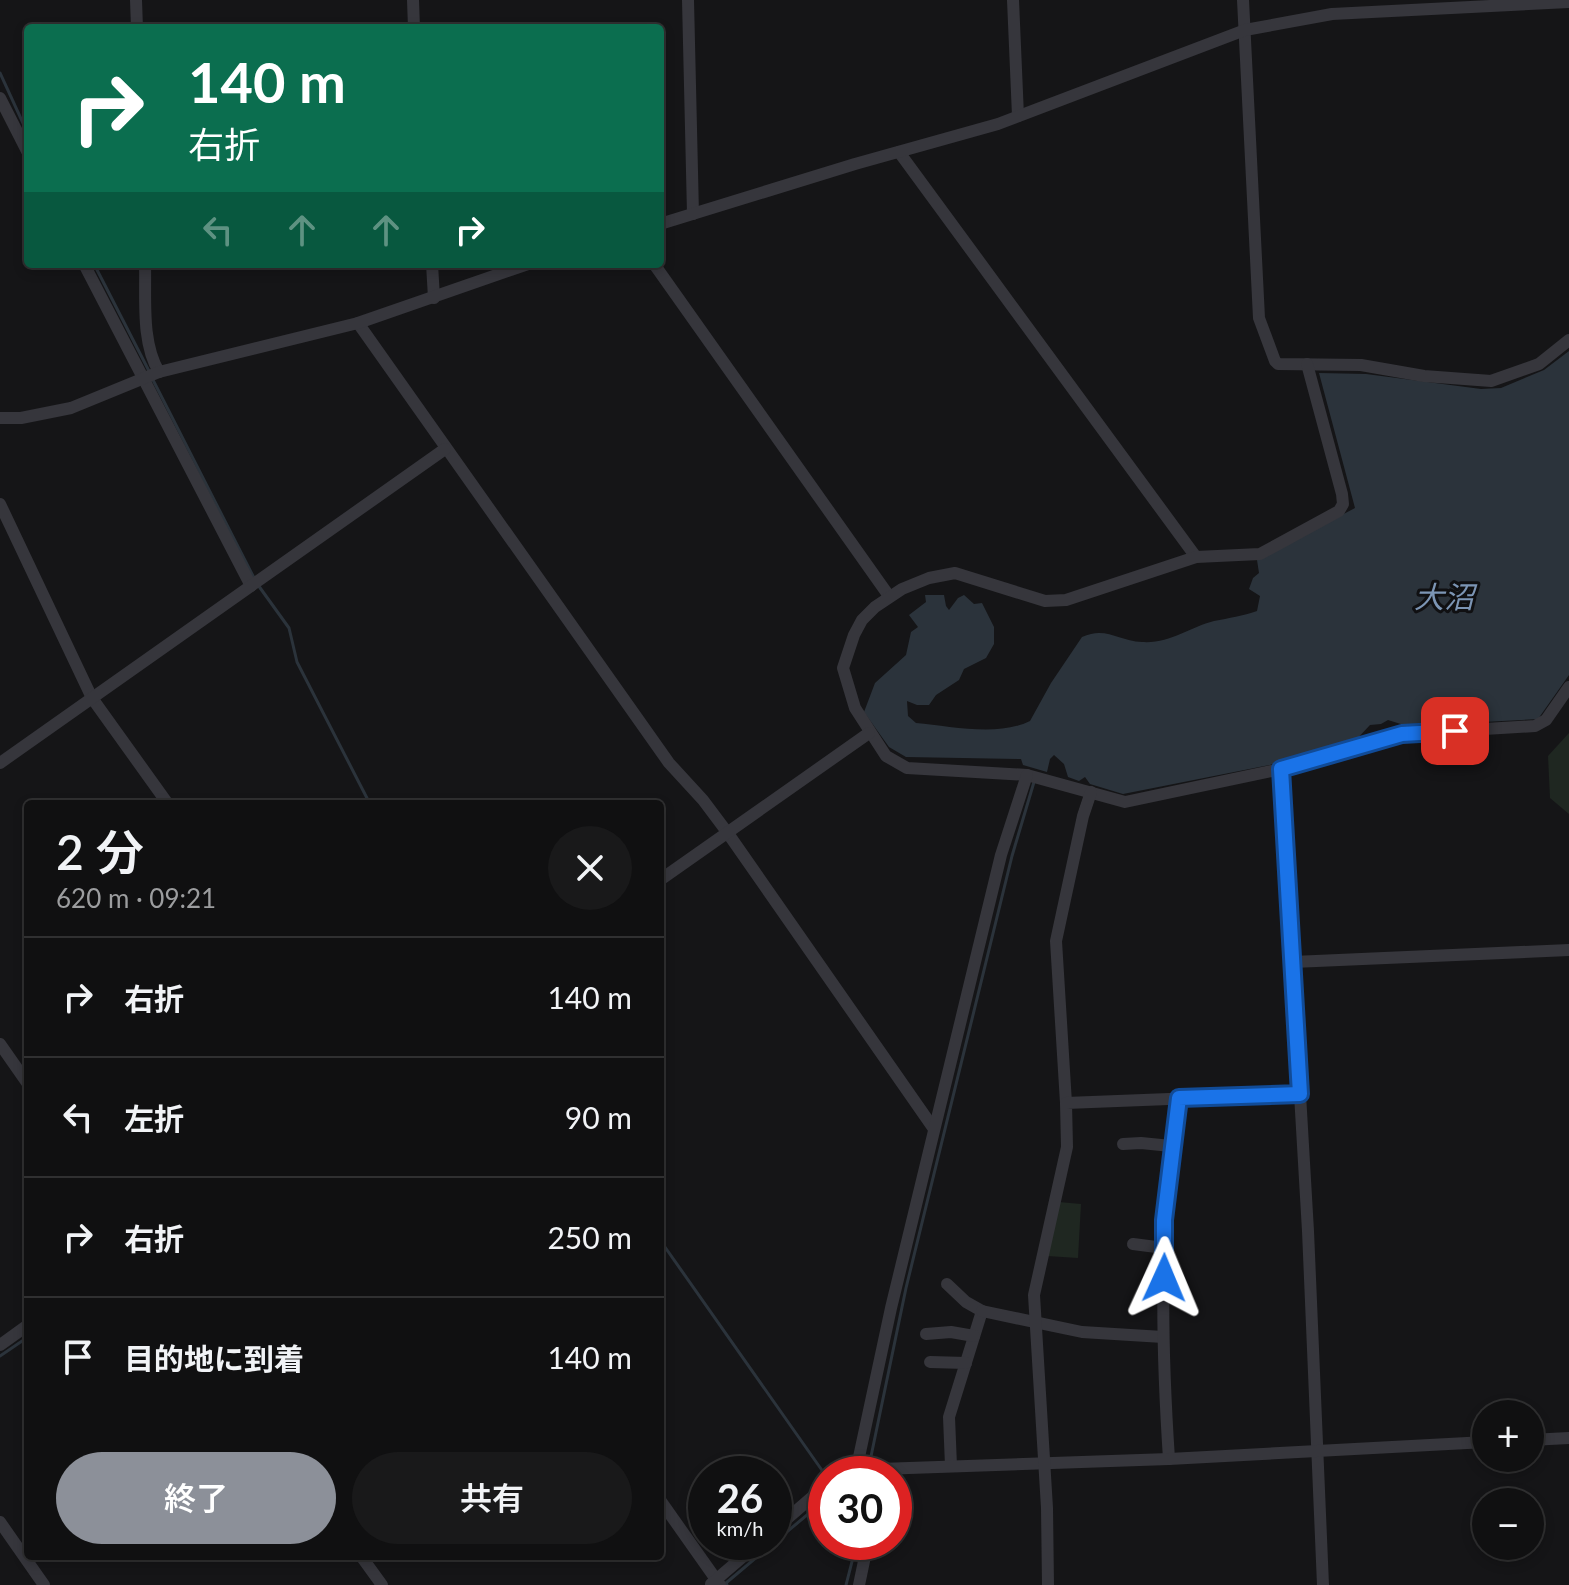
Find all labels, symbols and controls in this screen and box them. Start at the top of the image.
text: 140 m [188,48,346,115]
icon: right [56,56,160,160]
text: 右折 [188,122,260,166]
icon: left [196,208,240,252]
icon: ahead [280,208,324,252]
icon: ahead [364,208,408,252]
icon: right [448,208,492,252]
water label: 大沼 [1414,578,1478,614]
pin [1421,697,1489,765]
icon: arrive [1433,709,1477,753]
text: 2 分 [56,823,144,880]
button: close [548,826,632,910]
text: 620 m · 09:21 [56,882,216,914]
icon: right [56,975,100,1019]
text: 140 m [547,979,632,1015]
text: 右折 [124,980,184,1016]
icon: left [56,1095,100,1139]
text: 90 m [565,1099,632,1135]
text: 左折 [124,1100,184,1136]
icon: right [56,1215,100,1259]
text: 250 m [547,1219,632,1255]
text: 右折 [124,1220,184,1256]
position arrow [1122,1236,1206,1320]
icon: arrive [56,1335,100,1379]
text: 140 m [547,1339,632,1375]
text: 目的地に到着 [124,1340,304,1376]
map controls [1472,1400,1544,1560]
button: + [1472,1400,1544,1472]
button: 終了 [56,1452,336,1544]
button: 共有 [352,1452,632,1544]
speed limit sign: 30 [808,1456,912,1560]
text: 26 [717,1474,763,1522]
button: − [1472,1488,1544,1560]
text: km/h [717,1516,763,1540]

